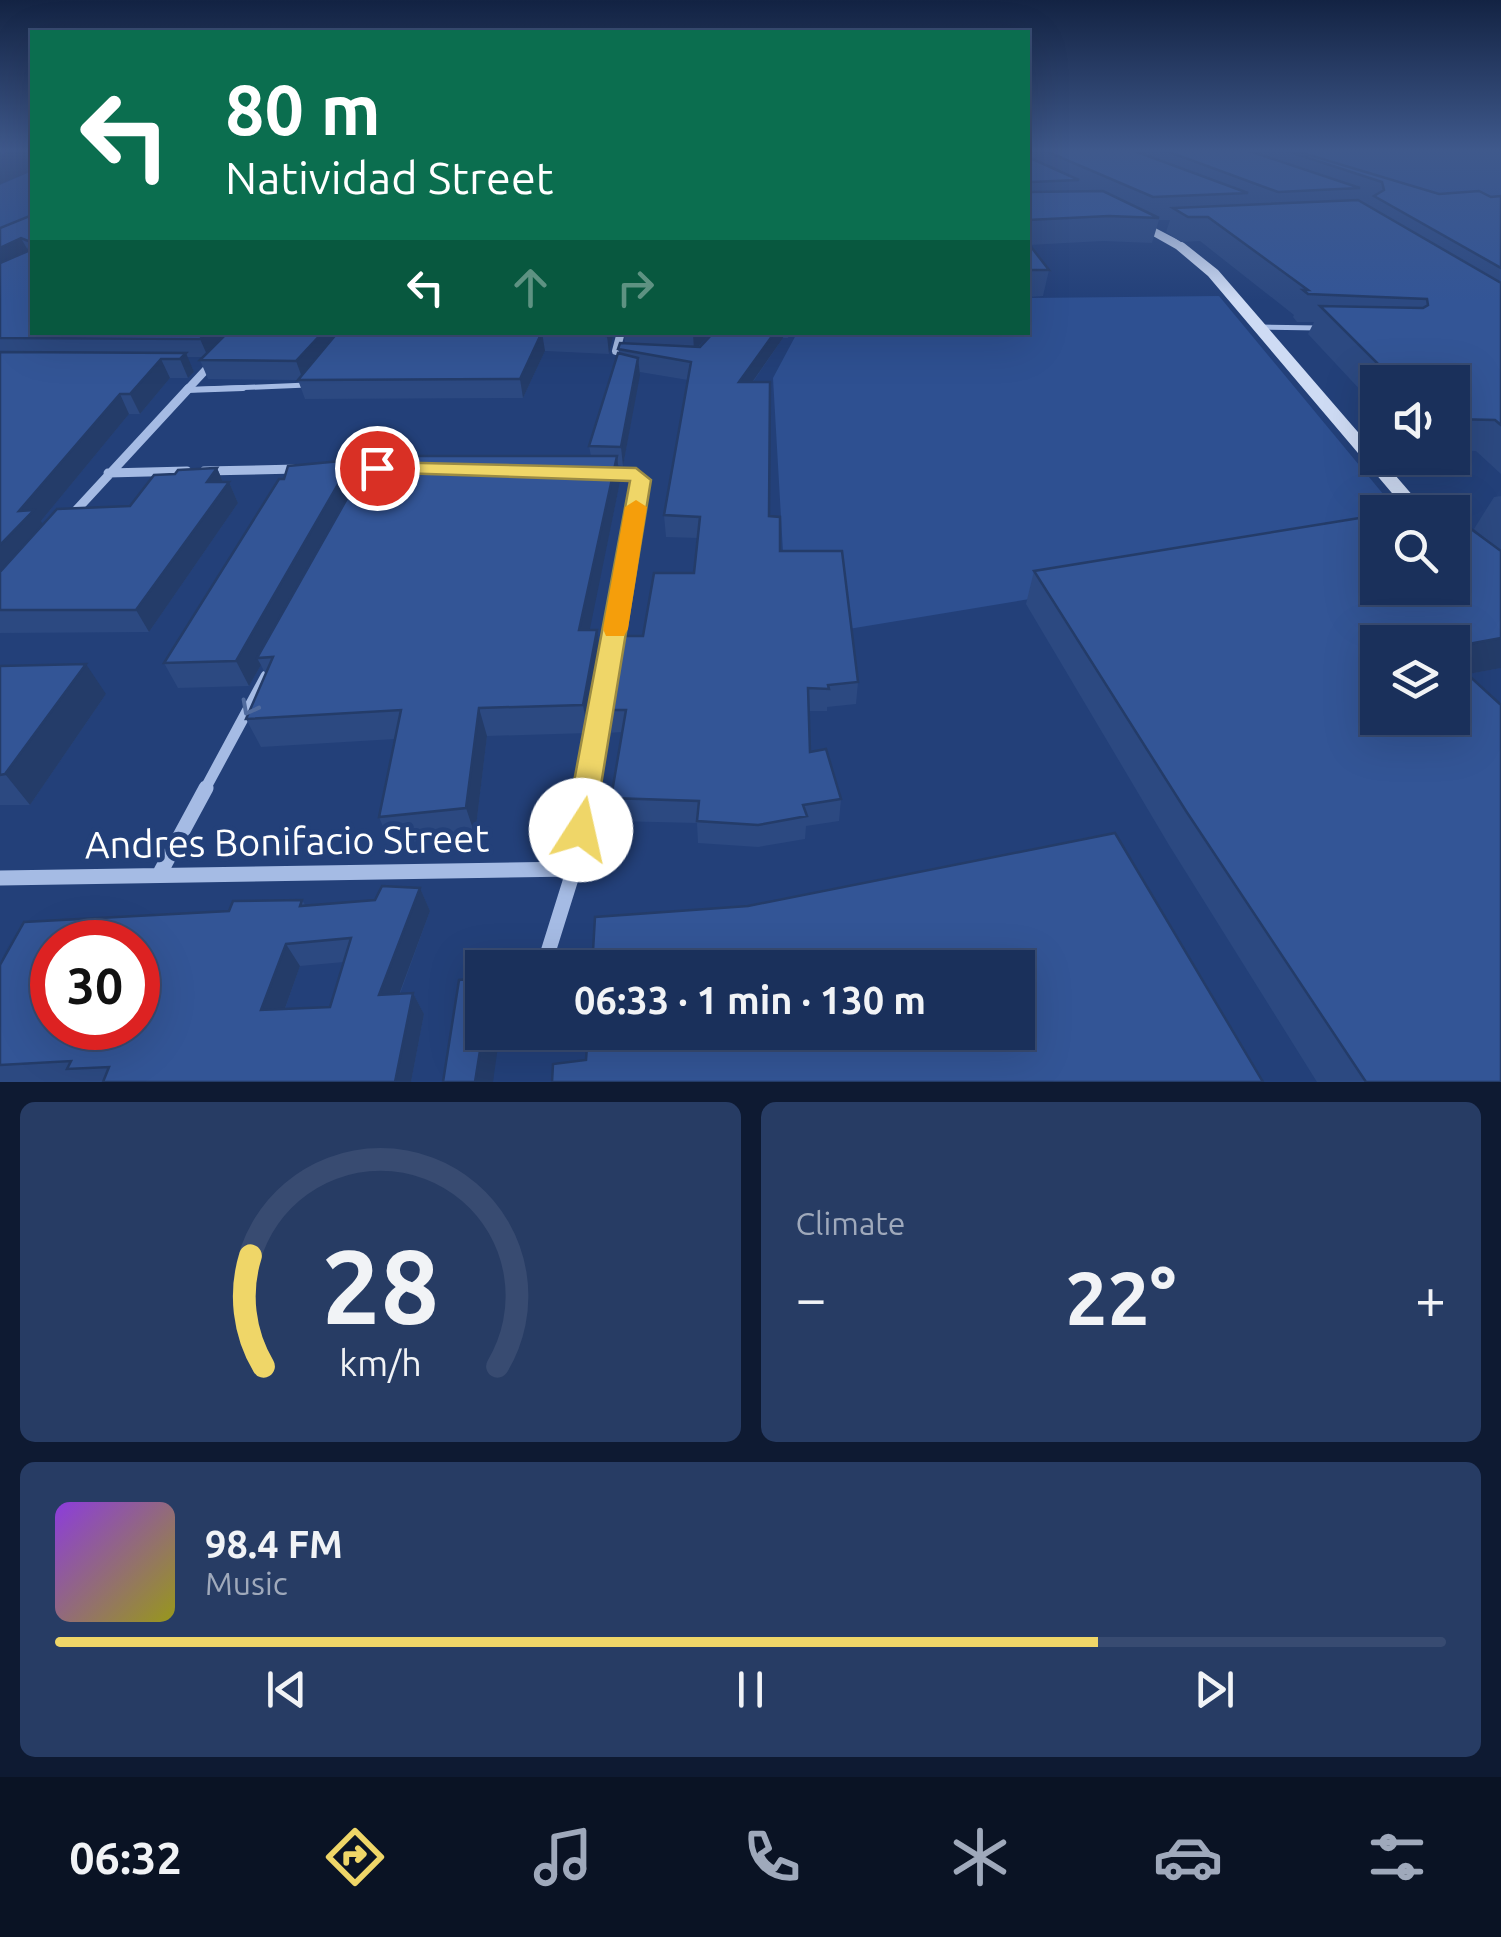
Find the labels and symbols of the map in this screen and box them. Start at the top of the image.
pin [335,426,420,511]
one-way arrow [242,698,261,716]
position arrow [529,778,633,882]
street label: Andres Bonifacio Street [84,816,490,866]
speed limit sign: 30 [30,920,160,1050]

